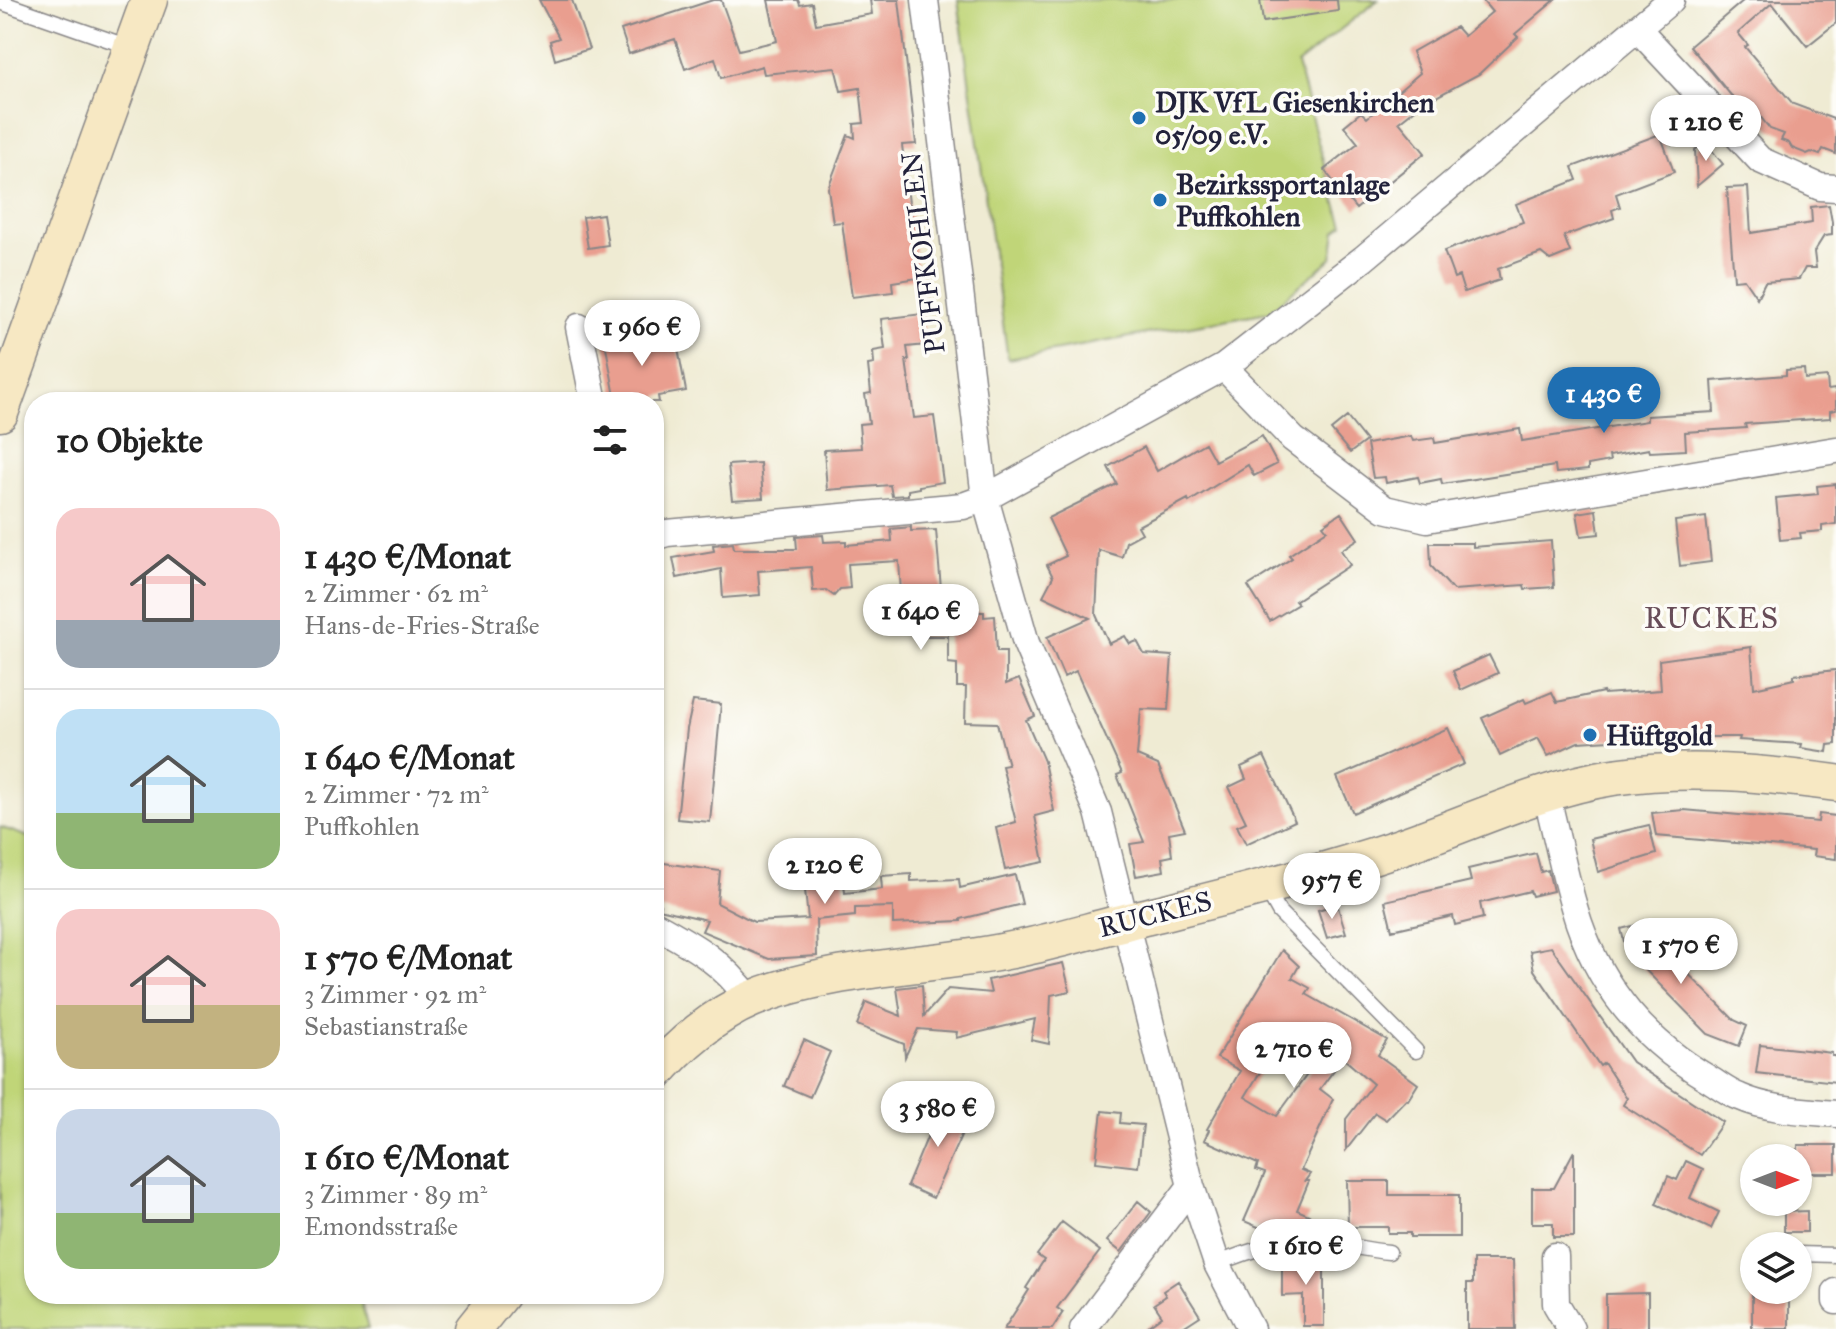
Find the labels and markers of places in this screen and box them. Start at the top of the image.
place label: DJK VfL Giesenkirchen 05/09 e.V. [1155,85,1434,152]
pin: 1 210 € [1632,95,1780,163]
marker: DJK VfL Giesenkirchen 05/09 e.V. [1130,109,1148,127]
place label: Bezirkssportanlage Puffkohlen [1176,167,1391,234]
marker: Bezirkssportanlage Puffkohlen [1151,191,1169,209]
pin: 1 960 € [568,300,716,368]
pin: 1 430 € [1530,367,1678,435]
pin: 1 640 € [847,584,995,652]
place label: Hüftgold [1606,718,1714,753]
marker: Hüftgold [1581,726,1599,744]
pin: 2 120 € [751,838,899,906]
pin: 957 € [1276,853,1388,921]
pin: 1 570 € [1607,918,1755,986]
pin: 2 710 € [1220,1022,1368,1090]
pin: 3 580 € [864,1081,1012,1149]
pin: 1 610 € [1232,1219,1380,1287]

